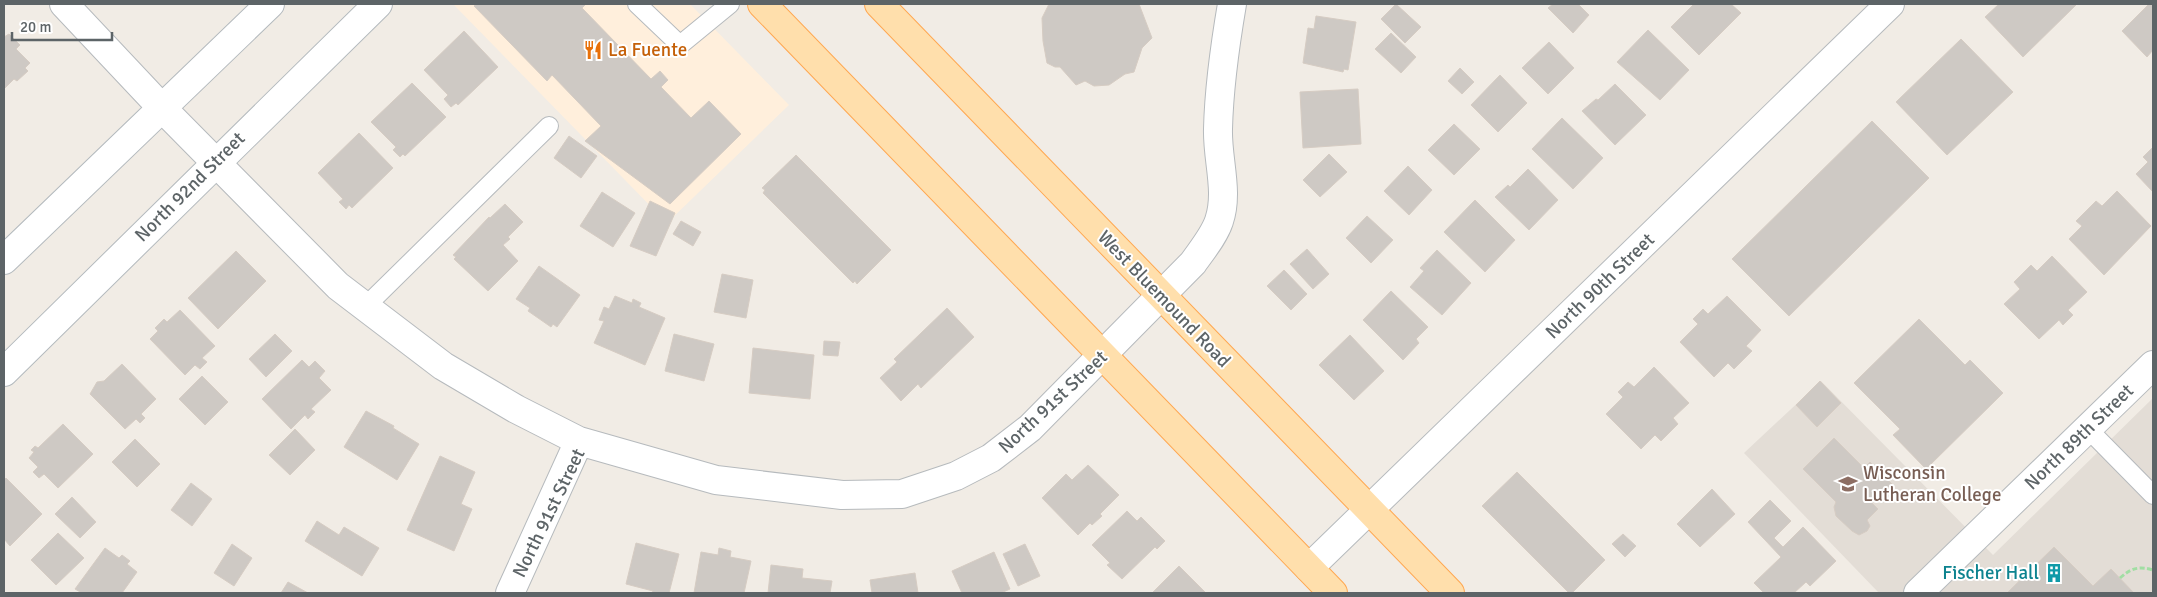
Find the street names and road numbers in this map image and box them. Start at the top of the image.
street label: North 92nd Street [130,127,250,247]
street label: West Bluemound Road [1092,225,1236,373]
street label: North 90th Street [1540,228,1660,344]
street label: North 91st Street [993,345,1113,459]
street label: North 89th Street [2019,379,2139,495]
street label: North 91st Street [507,444,591,581]

